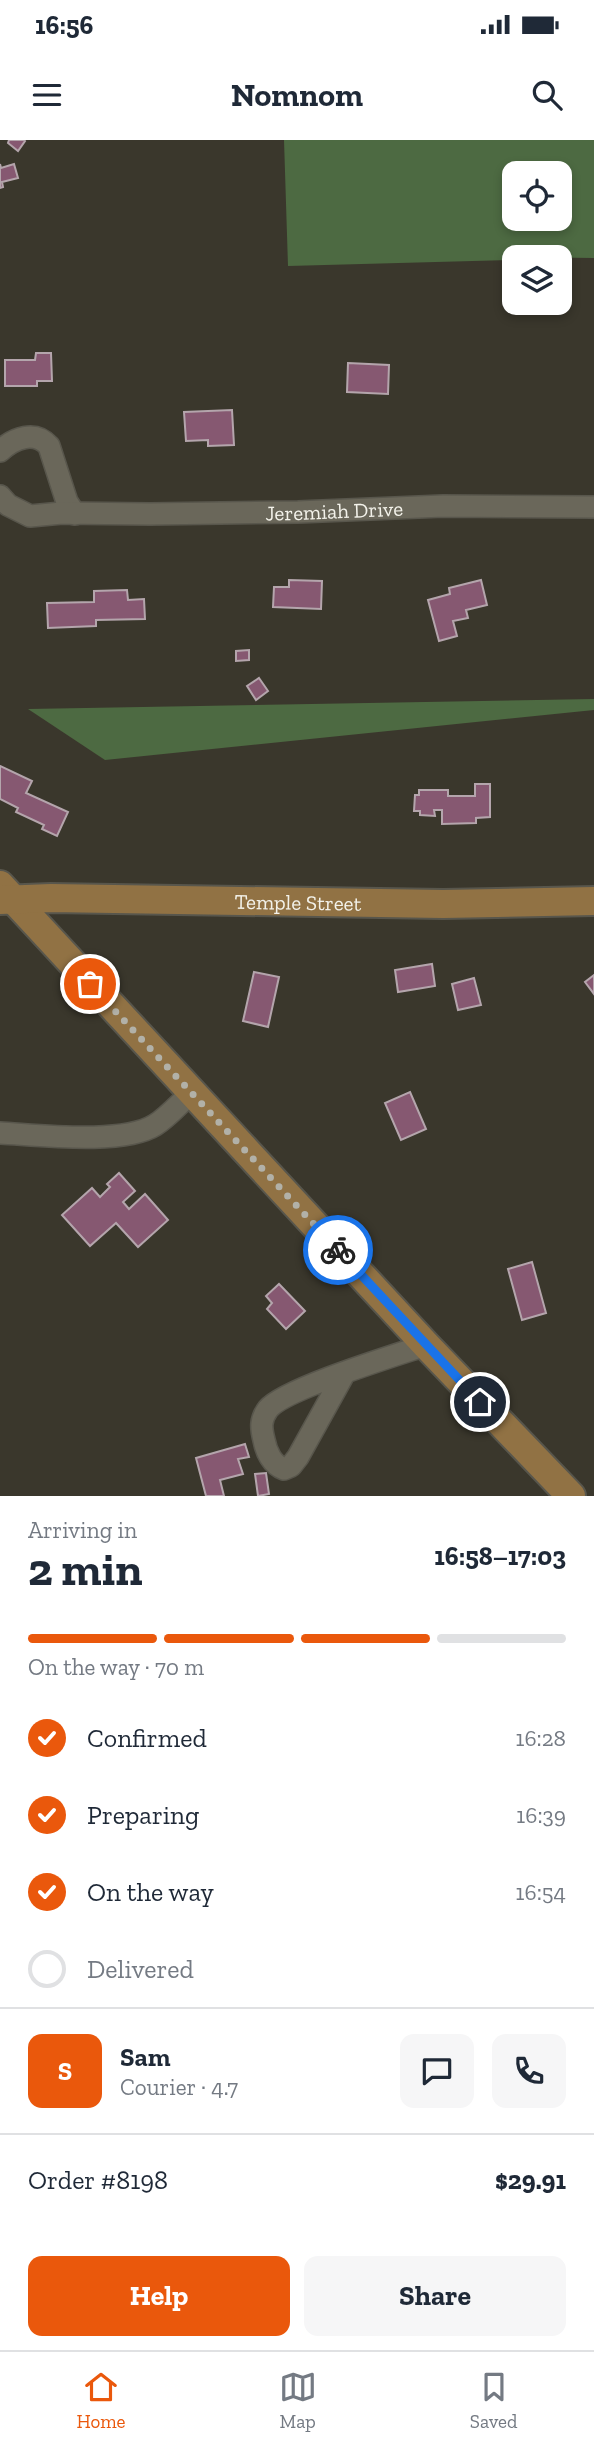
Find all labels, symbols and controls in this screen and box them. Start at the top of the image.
text: 16:56 [35,9,93,41]
icon: menu [28,76,66,114]
text: Nomnom [231,76,363,114]
icon: search [528,76,566,114]
map controls [502,161,572,315]
button: locate [502,161,572,231]
button: layers [502,245,572,315]
street label: Jeremiah Drive [265,495,404,525]
street label: Temple Street [234,888,362,915]
pin [60,954,120,1014]
icon: bag [71,965,109,1003]
courier [303,1215,373,1285]
icon: bike [319,1231,357,1269]
pin [450,1372,510,1432]
icon: home [461,1383,499,1421]
text: Arriving in [28,1516,137,1544]
text: 16:58–17:03 [434,1540,566,1572]
text: 2 min [28,1542,143,1597]
text: On the way · 70 m [28,1653,204,1681]
icon: check [28,1719,66,1757]
text: Confirmed [87,1722,207,1754]
text: 16:28 [516,1724,566,1752]
icon: check [28,1796,66,1834]
text: Preparing [87,1799,199,1831]
text: 16:39 [516,1801,566,1829]
icon: check [28,1873,66,1911]
text: On the way [87,1876,214,1908]
text: 16:54 [516,1878,566,1906]
text: Delivered [87,1953,194,1985]
button: chat [400,2034,474,2108]
button: phone [492,2034,566,2108]
text: Sam [120,2041,170,2073]
text: S [58,2055,72,2087]
text: Courier · 4.7 [120,2073,238,2101]
text: Order #8198 [28,2164,168,2196]
text: $29.91 [495,2164,566,2196]
button: Help [28,2256,290,2336]
button: Share [304,2256,566,2336]
tab: Home [77,2368,126,2433]
tab: Map [279,2368,317,2433]
tab: Saved [470,2368,517,2433]

